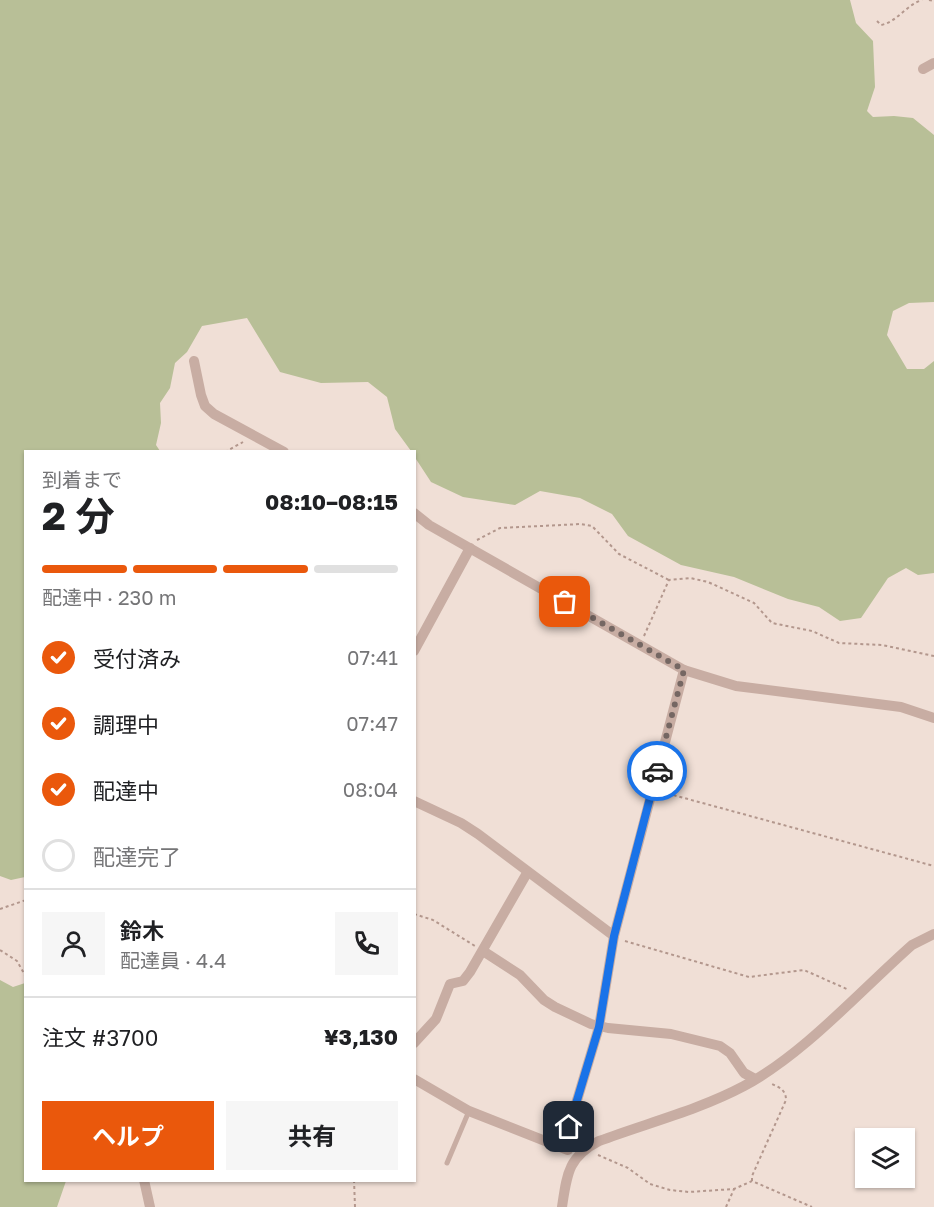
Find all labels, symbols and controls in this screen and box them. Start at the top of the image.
text: 到着まで [42,467,122,491]
text: 08:10–08:15 [265,488,398,515]
text: 2 分 [42,492,115,539]
pin [539,576,590,627]
text: 配達中 · 230 m [42,585,176,609]
icon: bag [548,585,581,618]
icon: check [42,641,75,674]
text: 受付済み [93,645,181,672]
text: 07:41 [347,645,398,669]
icon: check [42,707,75,740]
text: 調理中 [93,711,159,738]
text: 07:47 [346,711,398,735]
courier [627,741,687,801]
icon: car [641,755,674,788]
icon: check [42,773,75,806]
text: 配達中 [93,777,159,804]
text: 08:04 [343,777,398,801]
text: 配達完了 [93,843,181,870]
button: person [42,912,105,975]
button: phone [335,912,398,975]
text: 鈴木 [120,917,164,944]
text: 配達員 · 4.4 [120,948,226,972]
text: ¥3,130 [324,1023,398,1050]
text: 注文 #3700 [42,1024,158,1051]
button: ヘルプ [42,1101,214,1170]
button: 共有 [226,1101,398,1170]
pin [543,1101,594,1152]
icon: home [552,1110,585,1143]
map controls [855,1128,915,1188]
button: layers [855,1128,915,1188]

